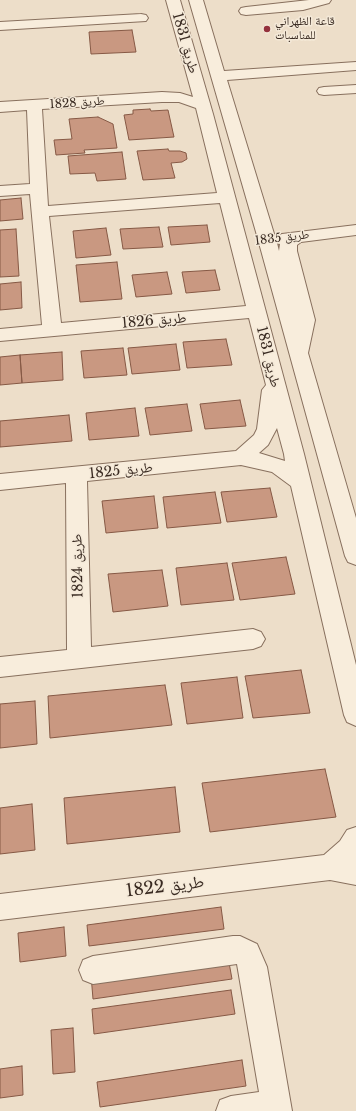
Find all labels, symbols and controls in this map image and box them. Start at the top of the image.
street label: طريق 1831 [168,11,202,75]
place label: قاعة الظهراني للمناسبات [275,15,335,43]
marker: قاعة الظهراني للمناسبات [262,24,272,34]
street label: طريق 1828 [49,94,105,112]
street label: طريق 1835 [254,228,310,248]
street label: طريق 1826 [121,310,187,332]
street label: طريق 1831 [252,325,284,389]
street label: طريق 1825 [88,459,154,483]
street label: طريق 1824 [69,534,87,598]
street label: طريق 1822 [125,872,205,902]

